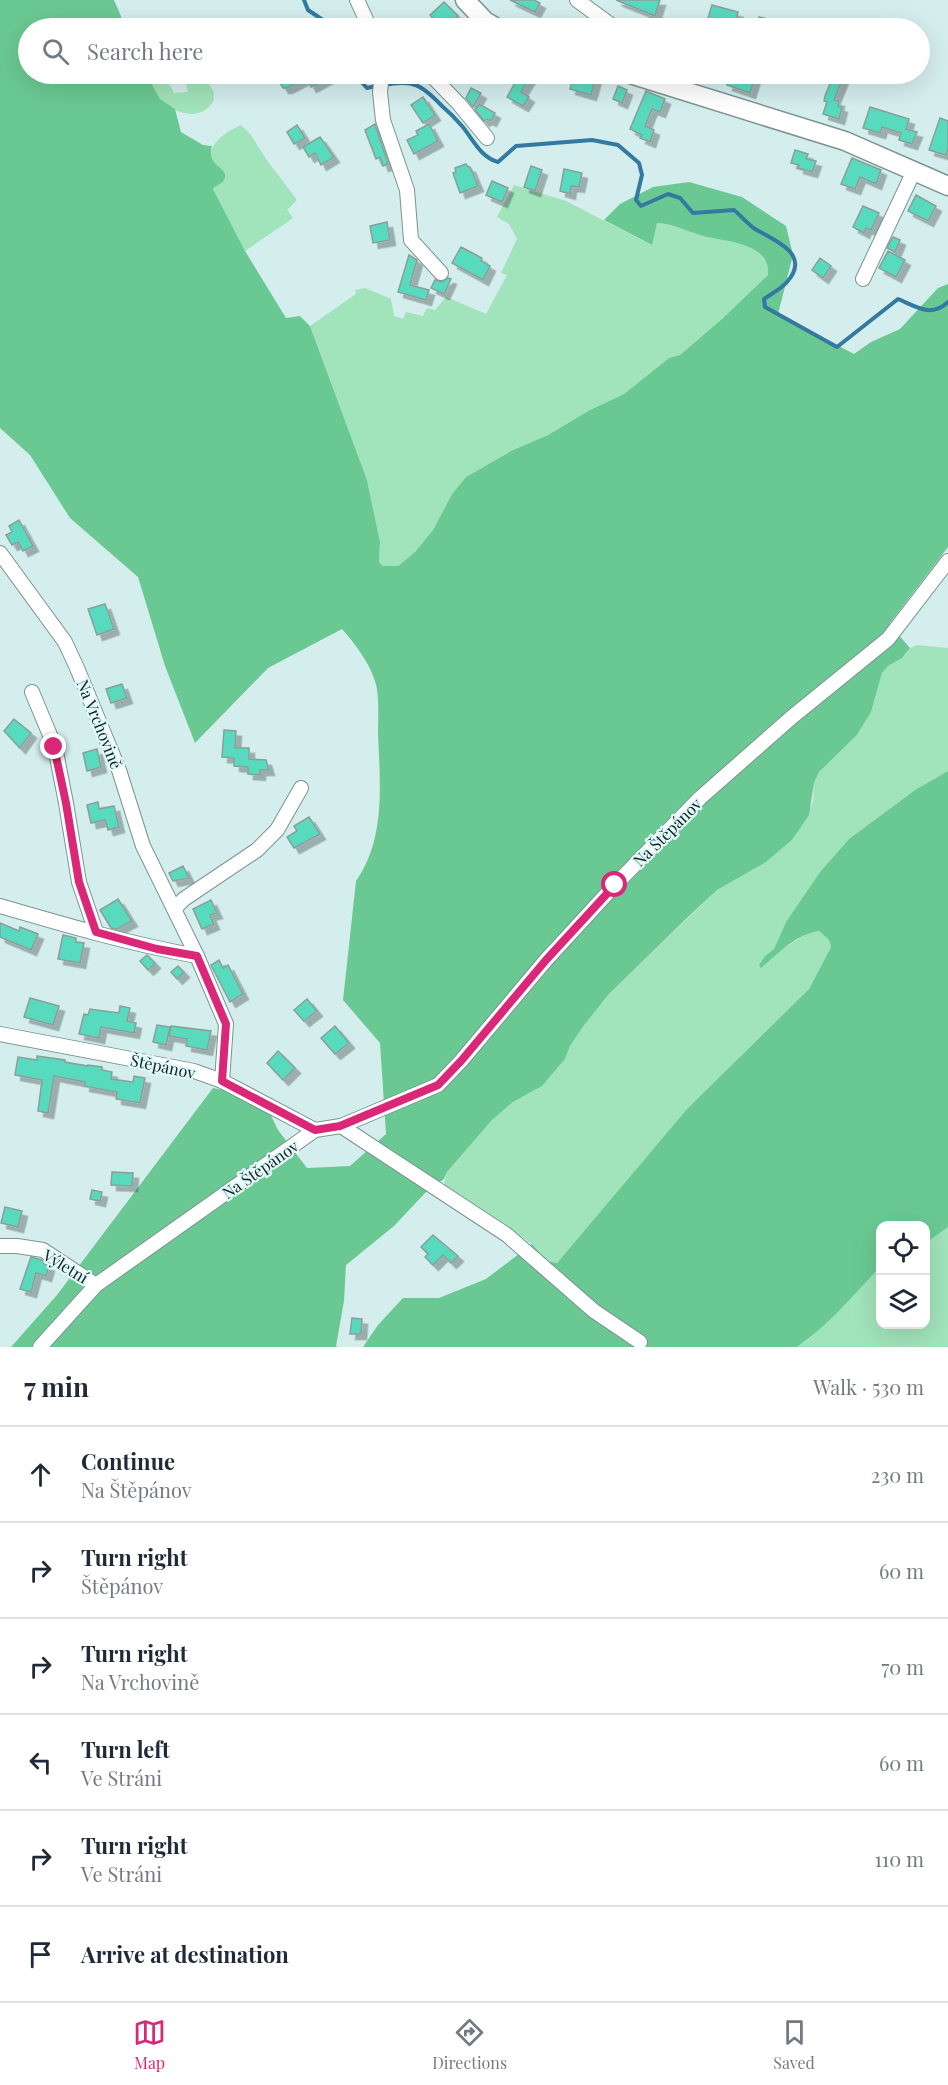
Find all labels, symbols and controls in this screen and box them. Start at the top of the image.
search box [18,18,930,84]
icon: search [39,35,72,68]
text: Search here [87,36,203,66]
street label: Na Vrchovině [73,676,127,772]
route end [40,733,66,759]
street label: Na Štěpánov [628,793,706,871]
route start [601,871,627,897]
street label: Štěpánov [129,1049,197,1083]
street label: Na Štěpánov [218,1135,302,1203]
map controls [876,1221,930,1329]
button: locate [876,1221,930,1275]
street label: Výletní [39,1244,93,1288]
button: layers [876,1275,930,1329]
text: 7 min [24,1369,89,1404]
text: Walk · 530 m [813,1373,924,1400]
text: Continue [81,1446,175,1476]
icon: ahead [24,1458,57,1491]
text: 230 m [871,1461,924,1488]
text: Na Štěpánov [81,1476,192,1503]
text: Turn right [81,1542,187,1572]
icon: right [24,1554,57,1587]
text: 60 m [879,1557,924,1584]
text: Štěpánov [81,1572,163,1599]
text: Turn right [81,1638,187,1668]
icon: right [24,1650,57,1683]
text: 70 m [881,1653,924,1680]
text: Na Vrchovině [81,1668,199,1695]
text: Turn left [81,1734,170,1764]
icon: left [24,1746,57,1779]
text: 60 m [879,1749,924,1776]
text: Ve Stráni [81,1764,162,1791]
text: Turn right [81,1830,187,1860]
icon: right [24,1842,57,1875]
text: 110 m [874,1845,924,1872]
text: Ve Stráni [81,1860,162,1887]
icon: arrive [24,1938,57,1971]
text: Arrive at destination [81,1939,289,1969]
tab: Map [133,2016,166,2073]
tab: Directions [432,2016,507,2073]
tab: Saved [773,2016,815,2073]

